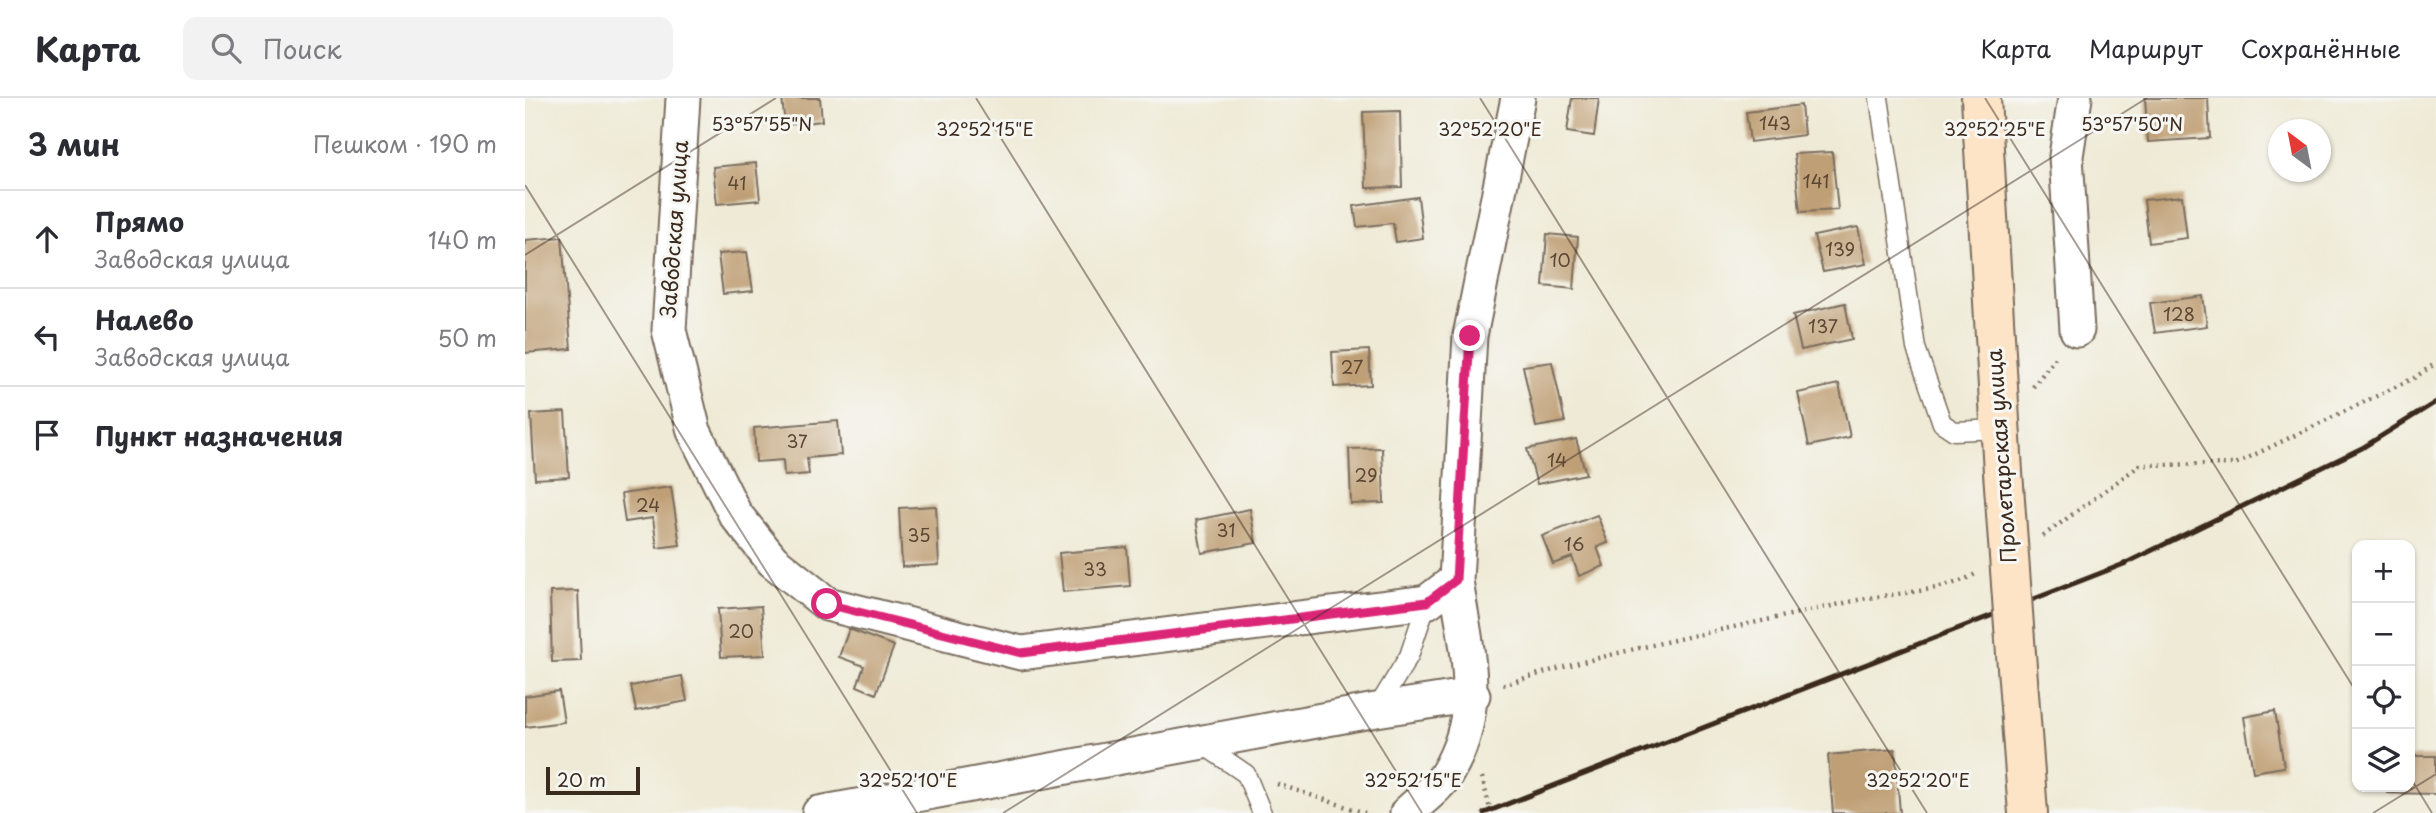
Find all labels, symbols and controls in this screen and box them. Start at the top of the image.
search box [183,17,673,80]
text: Карта [35,23,141,73]
icon: search [207,29,245,67]
text: Поиск [263,29,342,68]
text: Карта [1980,30,2051,66]
text: Маршрут [2089,30,2203,66]
text: Сохранённые [2241,30,2401,66]
house number: 143 [1759,109,1791,136]
text: 53°57'55"N [712,110,812,137]
text: 53°57'50"N [2081,110,2183,137]
text: 32°52'15"E [936,115,1034,142]
text: 32°52'20"E [1438,115,1542,142]
text: 32°52'25"E [1944,115,2046,142]
north arrow [2268,119,2331,182]
text: 3 мин [28,121,120,166]
text: Пешком · 190 m [313,126,497,161]
street label: Заводская улица [651,138,695,319]
house number: 141 [1803,167,1829,194]
house number: 41 [728,169,746,196]
text: Прямо [95,202,184,241]
icon: ahead [28,220,66,258]
text: 140 m [428,222,497,257]
house number: 139 [1825,235,1855,262]
text: Заводская улица [95,241,290,276]
house number: 10 [1549,246,1571,273]
text: Налево [95,300,193,339]
house number: 128 [2163,300,2195,327]
house number: 137 [1808,312,1838,339]
icon: left [28,318,66,356]
text: 50 m [437,320,497,355]
route end [1454,320,1485,351]
text: Заводская улица [95,339,290,374]
street label: Пролетарская улица [1977,347,2023,564]
house number: 27 [1341,353,1363,380]
icon: arrive [28,416,66,454]
text: Пункт назначения [95,416,343,455]
house number: 37 [786,427,808,454]
house number: 14 [1547,446,1567,473]
house number: 29 [1355,461,1377,488]
house number: 24 [636,491,660,518]
house number: 31 [1217,516,1235,543]
house number: 35 [907,521,931,548]
house number: 16 [1564,530,1584,557]
map controls [2352,540,2415,792]
button: + [2352,540,2415,603]
house number: 33 [1083,555,1107,582]
route start [811,588,842,619]
button: − [2352,603,2415,666]
house number: 20 [728,617,754,644]
button: locate [2352,666,2415,729]
button: layers [2352,729,2415,792]
scale bar [546,764,641,796]
text: 20 m [557,765,606,793]
text: 32°52'10"E [859,766,957,793]
text: 32°52'15"E [1364,766,1462,793]
text: 32°52'20"E [1866,766,1970,793]

